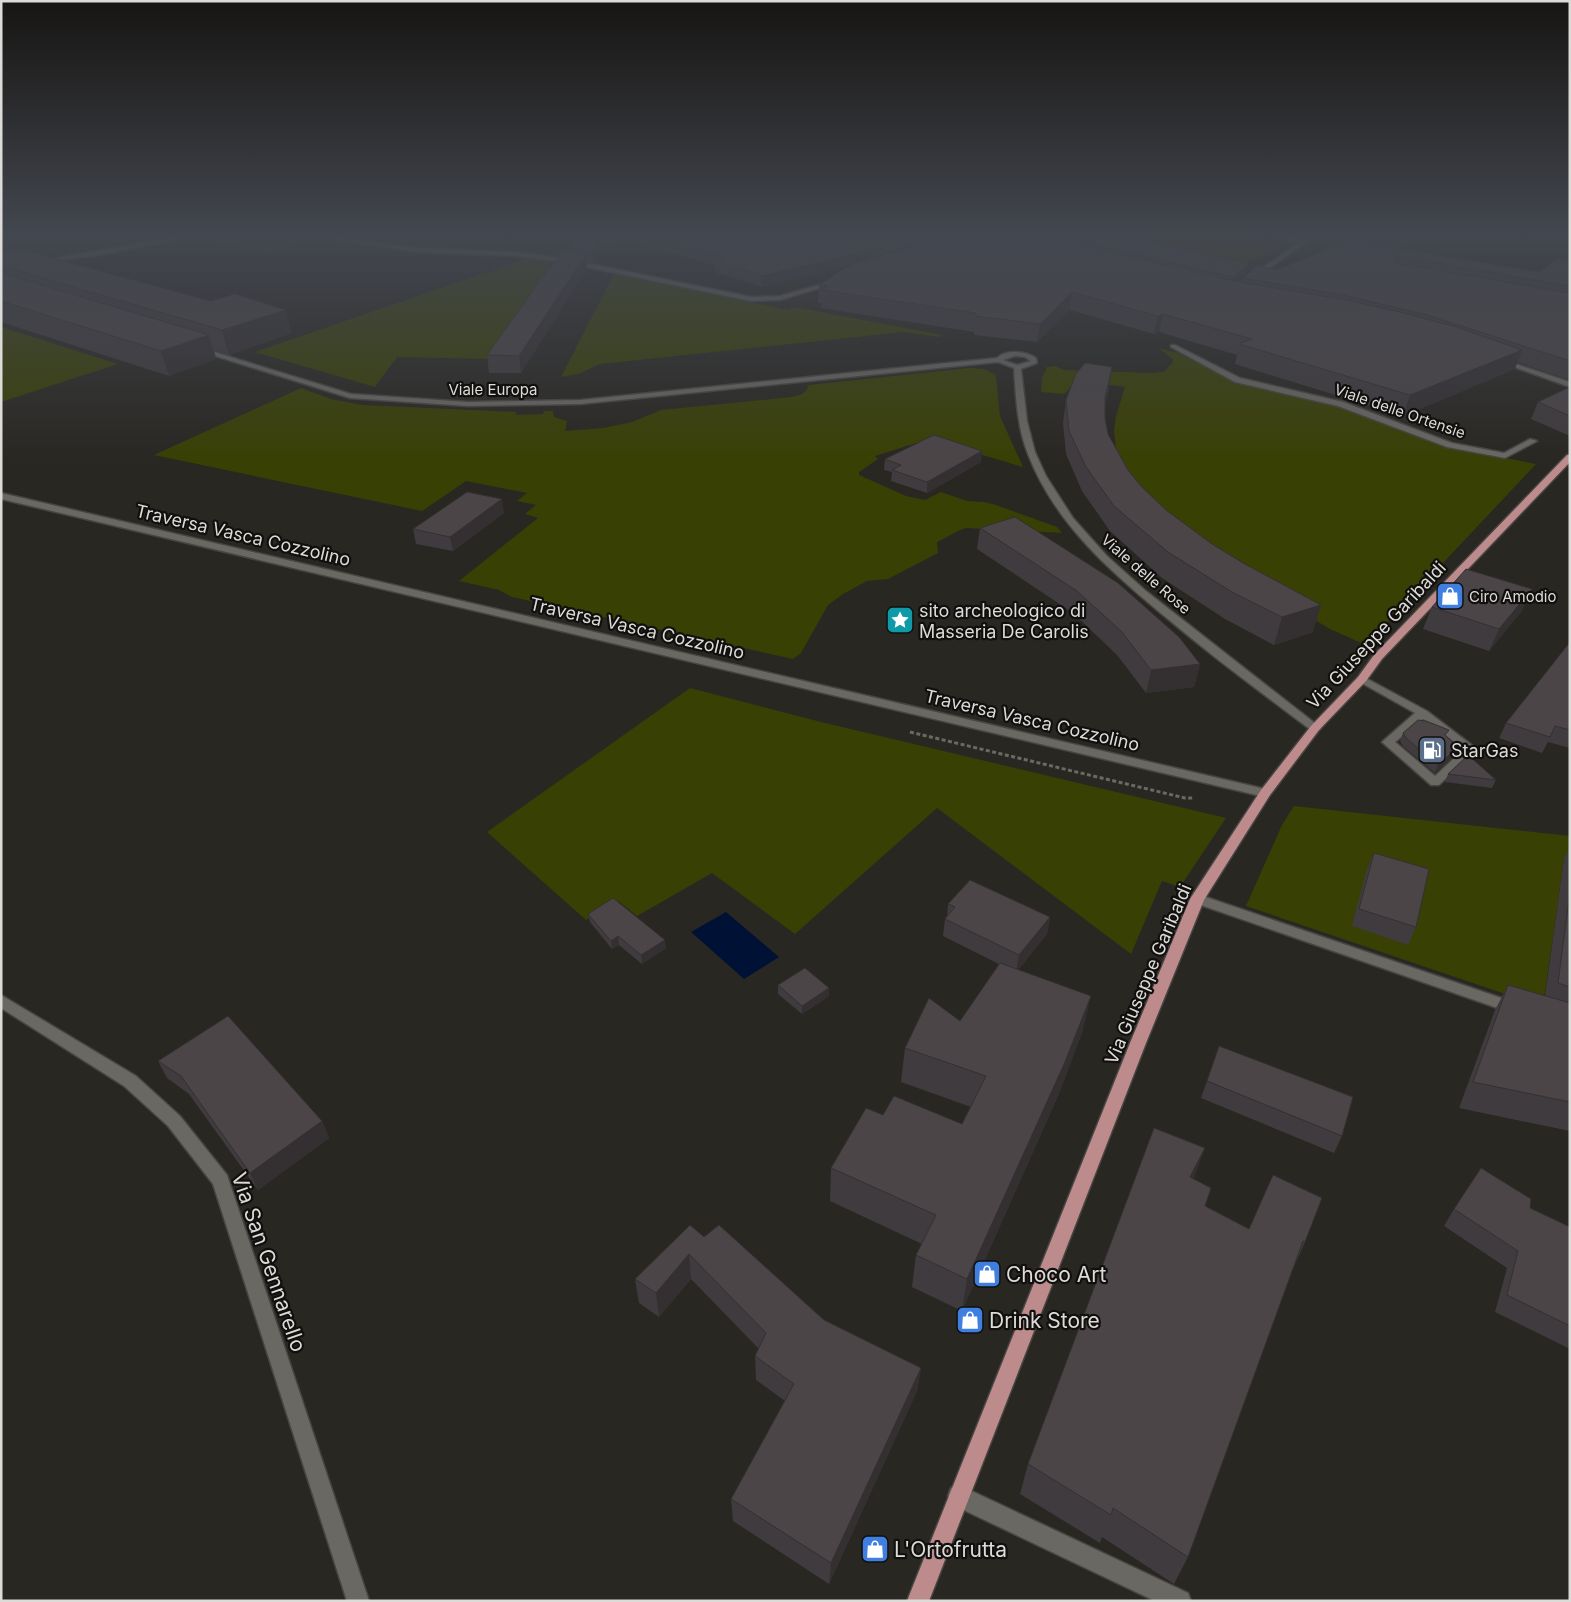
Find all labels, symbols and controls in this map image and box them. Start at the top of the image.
street label: Viale Europa [448,380,538,399]
street label: Viale delle Ortensie [1332,380,1468,442]
street label: Traversa Vasca Cozzolino [134,500,352,570]
street label: Viale delle Rose [1097,530,1195,618]
street label: Via Giuseppe Garibaldi [1302,557,1450,713]
shop icon: Ciro Amodio [1435,581,1465,611]
place label: Ciro Amodio [1469,587,1557,606]
street label: Traversa Vasca Cozzolino [528,593,746,663]
place label: sito archeologico di Masseria De Carolis [919,600,1089,642]
place icon: sito archeologico di Masseria De Carolis [885,605,915,635]
street label: Traversa Vasca Cozzolino [923,685,1141,755]
fuel station icon: StarGas [1417,735,1447,765]
place label: StarGas [1451,740,1518,761]
street label: Via Giuseppe Garibaldi [1100,881,1196,1067]
street label: Via San Gennarello [227,1169,311,1355]
shop icon: Choco Art [972,1259,1002,1289]
place label: Choco Art [1006,1262,1107,1287]
shop icon: Drink Store [955,1305,985,1335]
place label: Drink Store [989,1308,1100,1333]
shop icon: L'Ortofrutta [860,1534,890,1564]
place label: L'Ortofrutta [894,1537,1007,1562]

